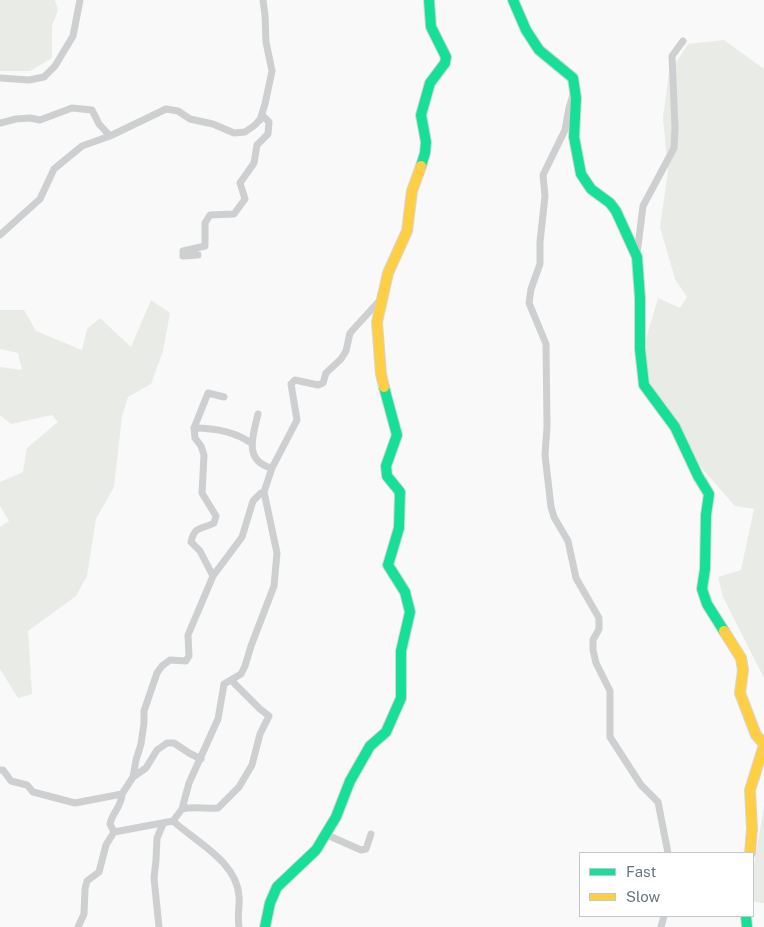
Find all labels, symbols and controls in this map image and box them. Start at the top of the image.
legend [579,852,754,917]
text: Fast [626,863,656,880]
text: Slow [626,888,660,905]

